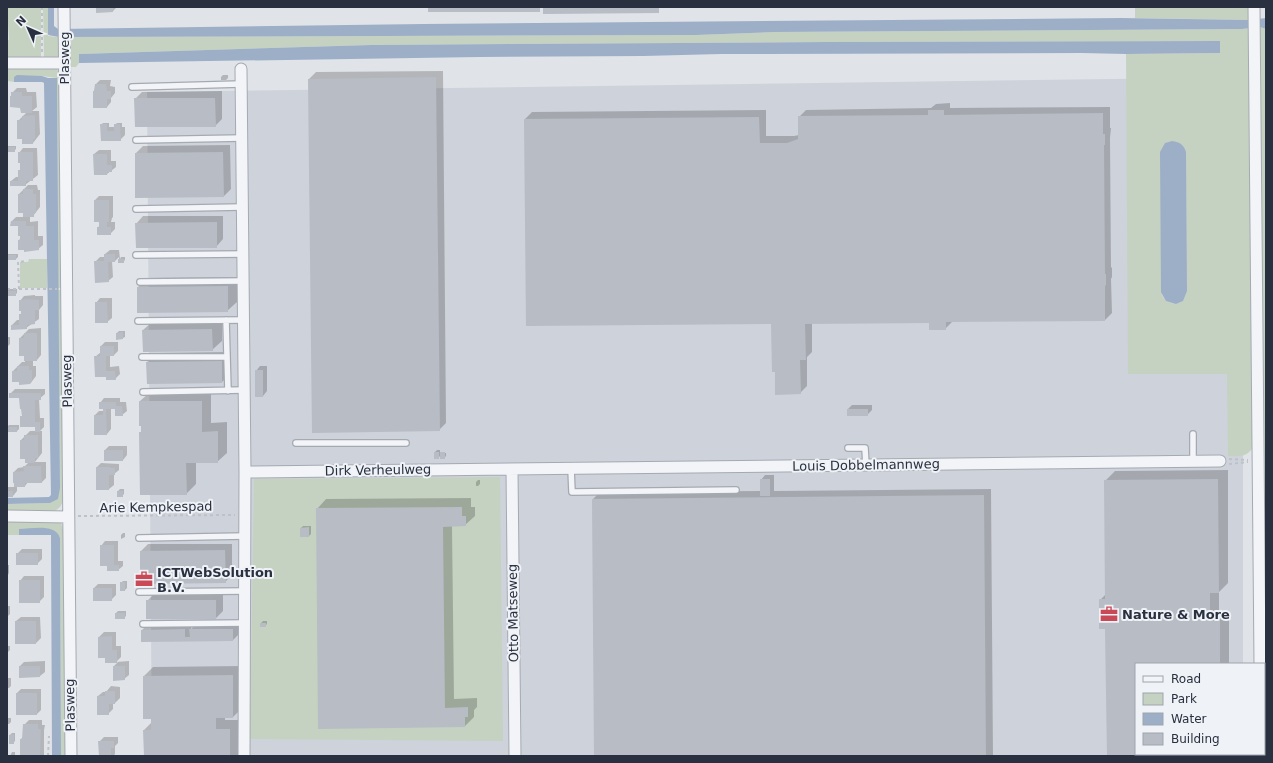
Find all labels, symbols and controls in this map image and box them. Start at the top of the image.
north arrow [8,8,48,48]
text: N [13,13,29,29]
street label: Plasweg [57,31,72,85]
street label: Plasweg [59,354,75,408]
street label: Louis Dobbelmannweg [792,456,940,474]
street label: Dirk Verheulweg [325,462,431,478]
street label: Arie Kempkespad [99,499,213,515]
street label: Otto Matseweg [505,564,521,662]
place label: ICTWebSolution B.V. [157,565,273,595]
office icon: ICTWebSolution B.V. [134,569,154,589]
office icon: Nature & More [1099,604,1119,624]
place label: Nature & More [1122,607,1230,622]
legend [1135,663,1265,755]
text: Road [1171,672,1201,686]
street label: Plasweg [62,678,78,732]
text: Park [1171,692,1197,706]
text: Water [1171,712,1207,726]
text: Building [1171,732,1220,746]

